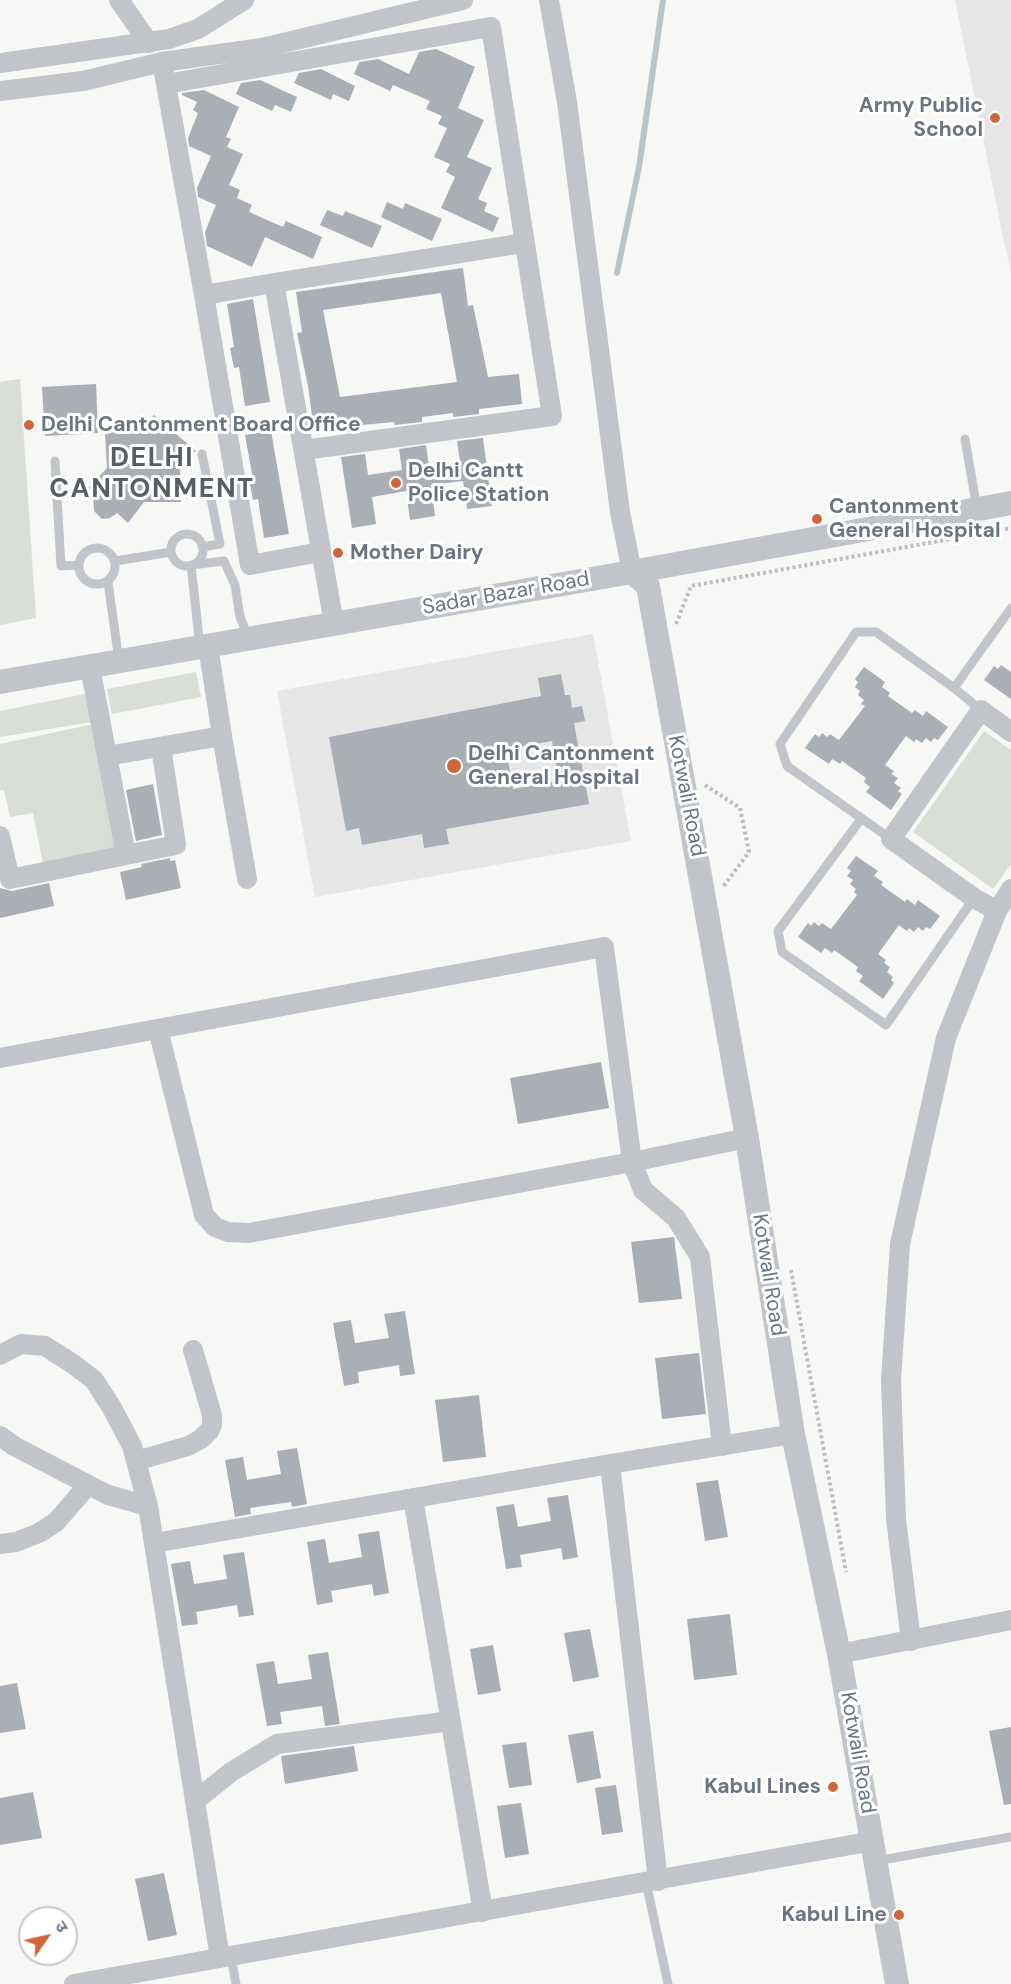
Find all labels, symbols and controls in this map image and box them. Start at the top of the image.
place label: Army Public School [859,93,983,143]
marker: Army Public School [988,111,1002,125]
place label: Delhi Cantonment Board Office [41,412,361,438]
marker: Delhi Cantonment Board Office [22,418,36,432]
district label: DELHI CANTONMENT [49,443,255,506]
place label: Delhi Cantt Police Station [408,458,549,508]
marker: Delhi Cantt Police Station [389,476,403,490]
place label: Cantonment General Hospital [829,494,1001,544]
marker: Cantonment General Hospital [810,512,824,526]
place label: Mother Dairy [350,540,483,566]
marker: Mother Dairy [331,546,345,560]
street label: Sadar Bazar Road [421,567,591,621]
street label: Kotwali Road [662,733,710,859]
place label: Delhi Cantonment General Hospital [468,741,655,791]
marker: Delhi Cantonment General Hospital [445,757,463,775]
street label: Kotwali Road [746,1212,790,1338]
street label: Kotwali Road [834,1690,880,1816]
place label: Kabul Lines [704,1774,821,1800]
marker: Kabul Lines [826,1780,840,1794]
place label: Kabul Line [781,1902,887,1928]
north arrow [18,1906,78,1966]
marker: Kabul Line [892,1908,906,1922]
text: उ [50,1917,73,1937]

